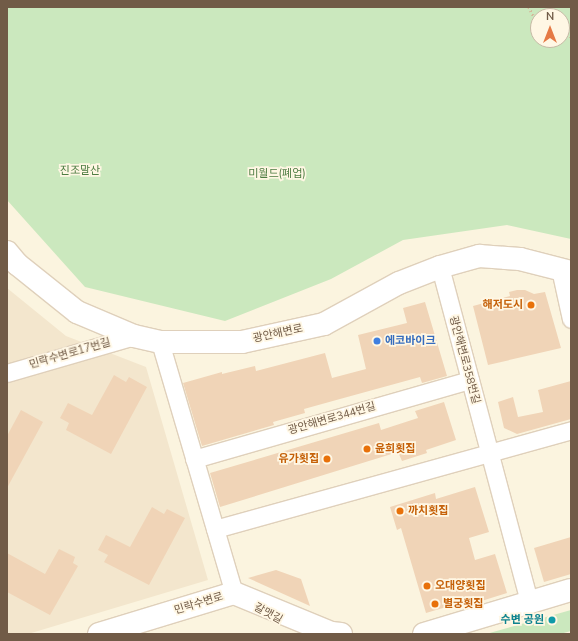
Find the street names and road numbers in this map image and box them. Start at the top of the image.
street label: 광안해변로358번길 [446,315,482,405]
street label: 광안해변로 [252,322,304,346]
street label: 민락수변로17번길 [28,336,112,372]
street label: 광안해변로344번길 [287,400,377,438]
street label: 민락수변로 [173,590,225,618]
street label: 갈맷길 [251,601,285,627]

